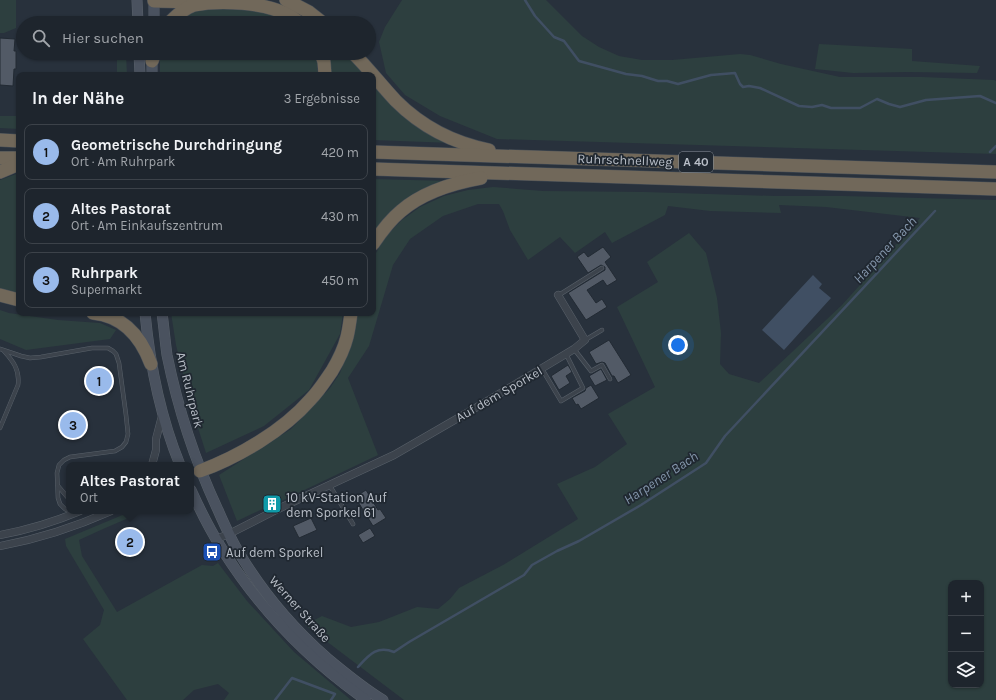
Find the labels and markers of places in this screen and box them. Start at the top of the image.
pin: 1 [86,366,112,396]
pin: 3 [60,410,86,440]
place label: 10 kV-Station Auf dem Sporkel 61 [286,490,387,520]
building icon: 10 kV-Station Auf dem Sporkel 61 [261,493,283,515]
pin: 2 [117,527,143,557]
bus stop icon: Auf dem Sporkel [201,541,223,563]
place label: Auf dem Sporkel [226,545,323,560]

